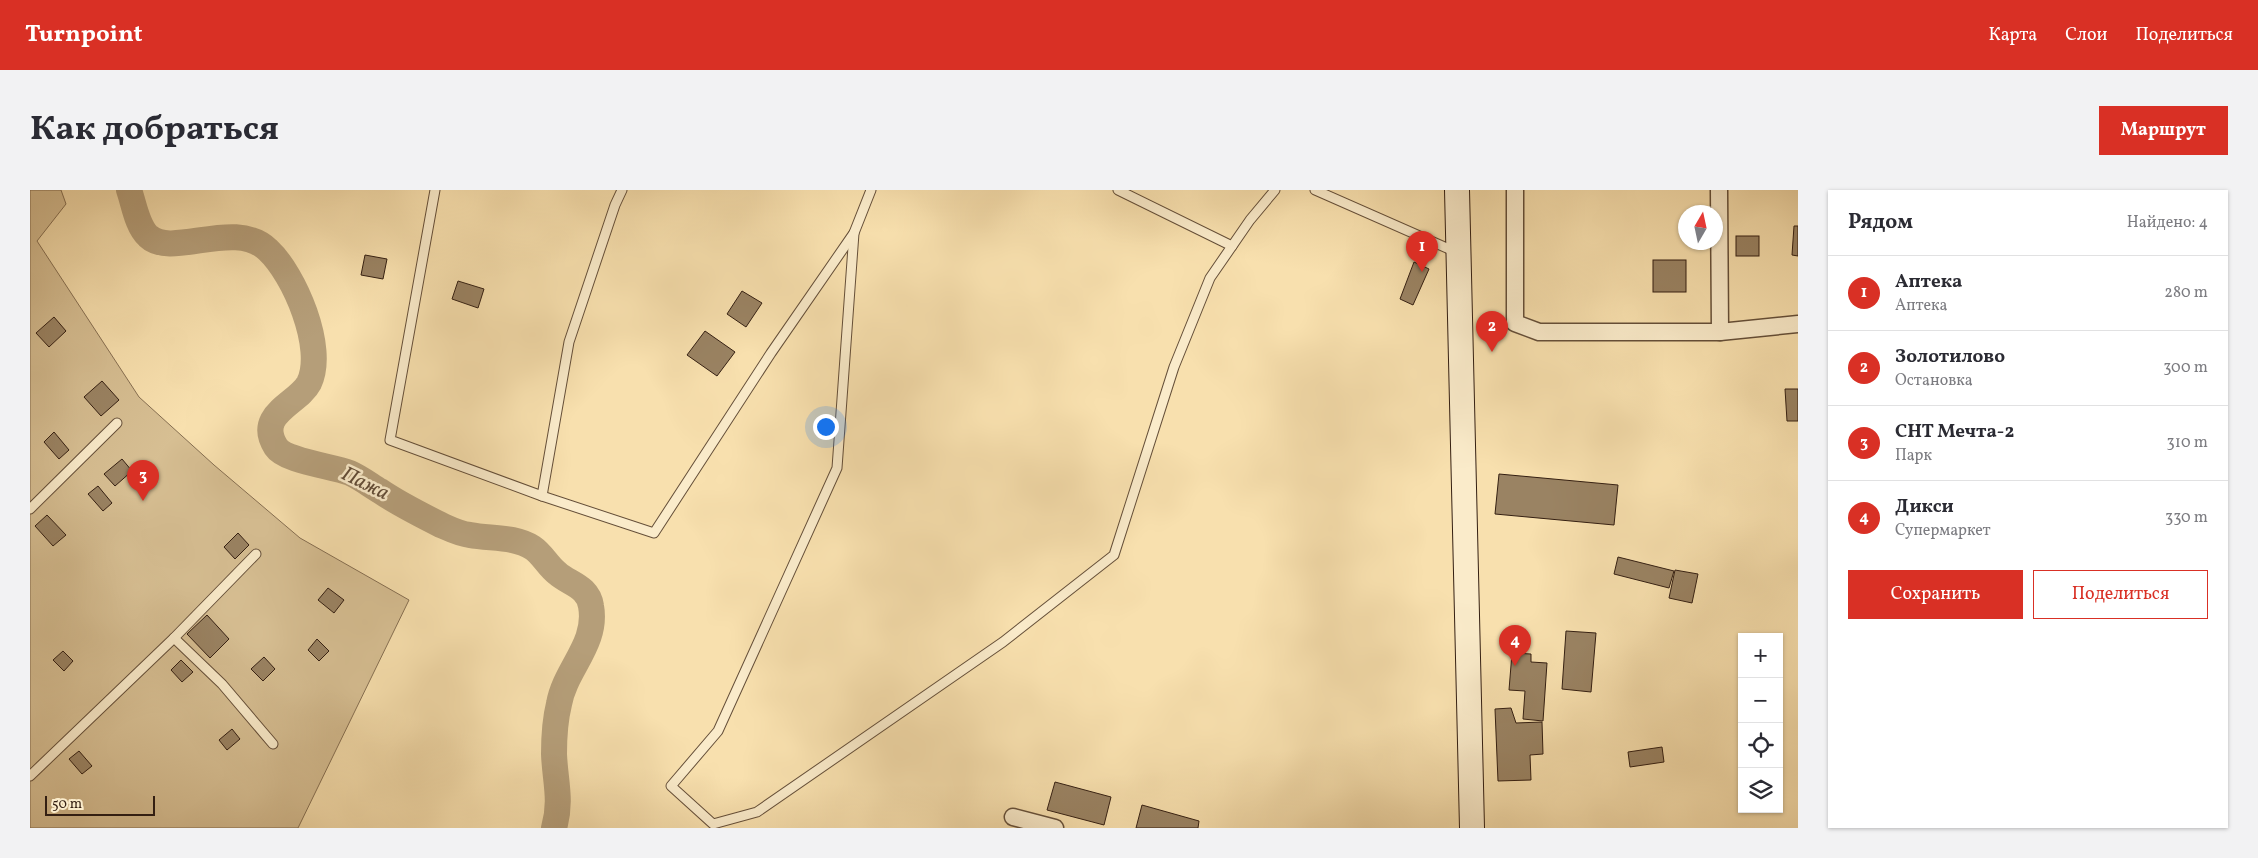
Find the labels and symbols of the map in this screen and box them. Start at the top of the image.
north arrow [1678,205,1723,250]
pin: 1 [1406,231,1438,272]
pin: 2 [1476,311,1508,352]
your location [813,414,839,440]
pin: 3 [127,460,159,501]
water label: Пажа [336,460,394,508]
pin: 4 [1499,625,1531,666]
scale bar [45,793,155,816]

